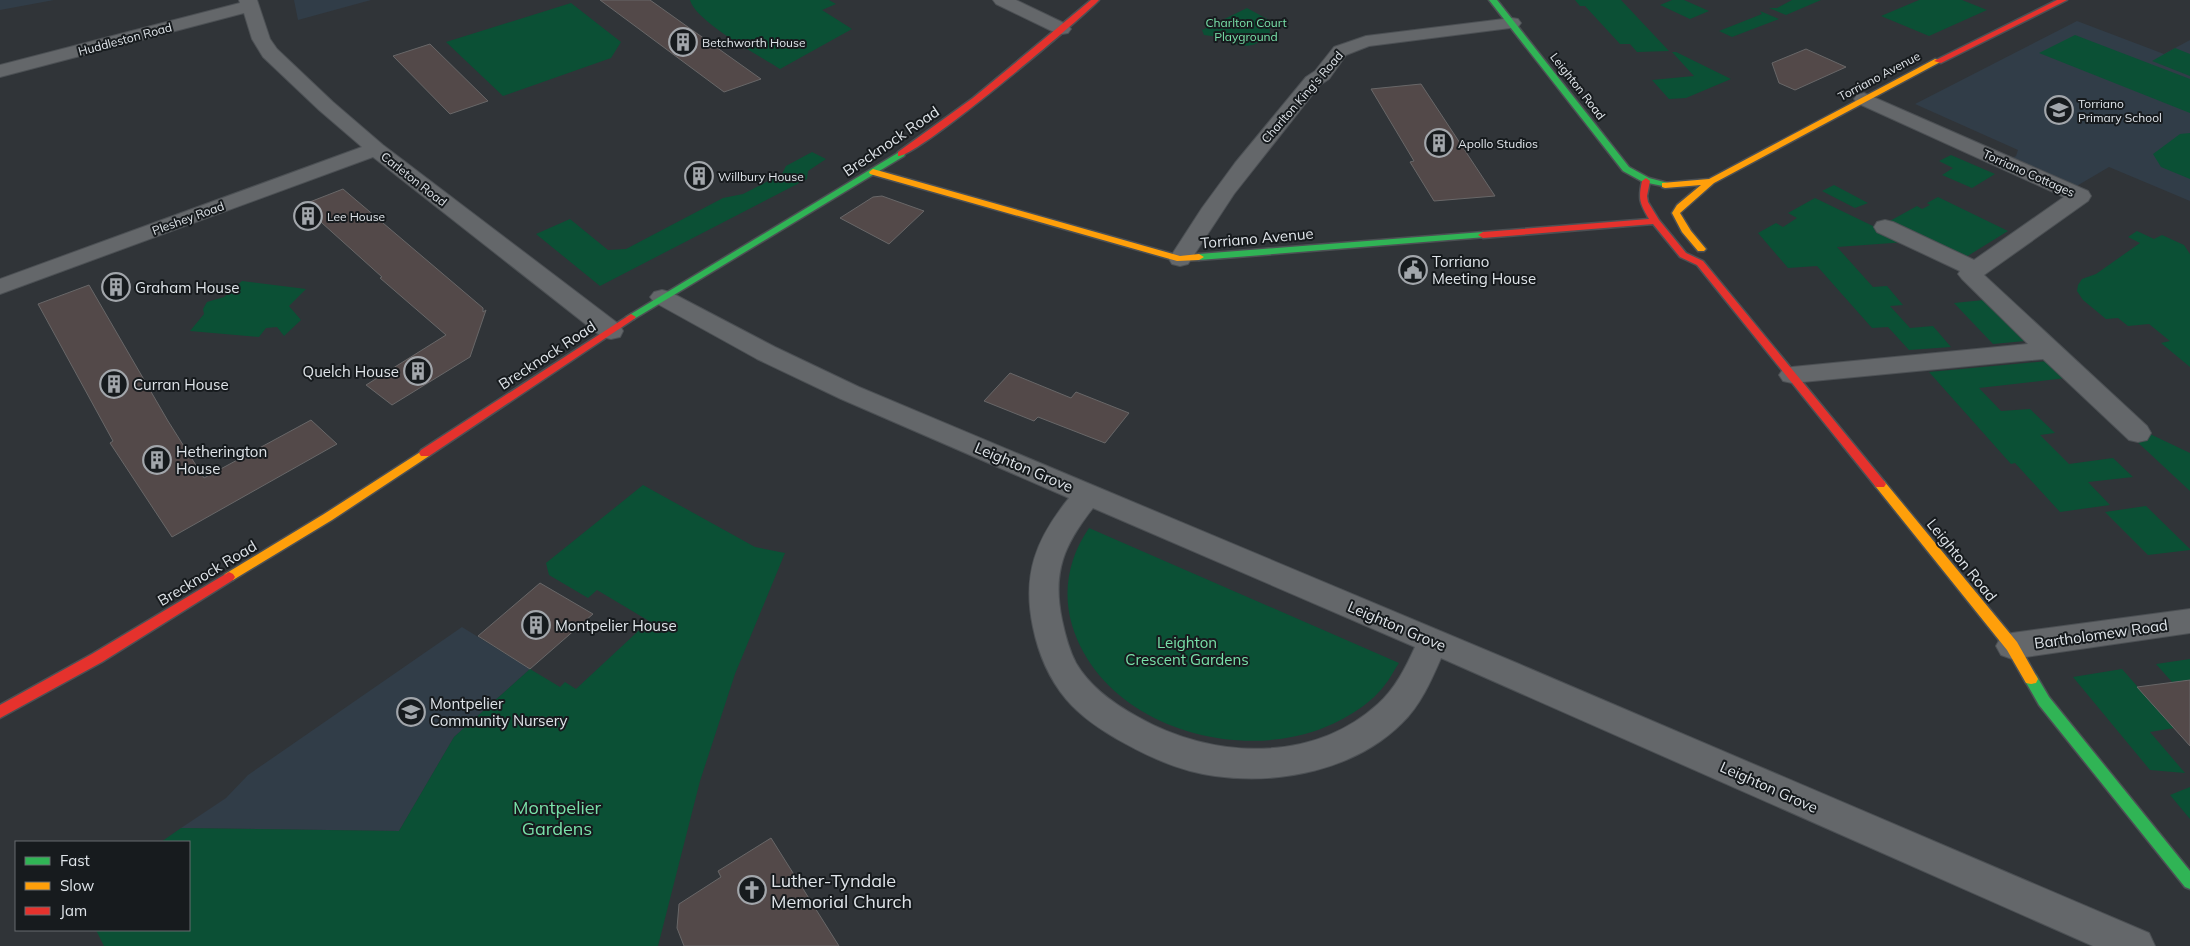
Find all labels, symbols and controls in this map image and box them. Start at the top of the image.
park label: Charlton Court Playground [1205,15,1287,44]
street label: Huddleston Road [77,19,173,59]
building icon: Betchworth House [668,27,698,57]
place label: Betchworth House [702,35,805,50]
street label: Charlton King's Road [1258,48,1346,146]
street label: Torriano Avenue [1835,48,1923,104]
street label: Leighton Road [1547,50,1609,122]
school or university icon: Torriano Primary School [2044,95,2074,125]
place label: Torriano Primary School [2078,96,2162,125]
street label: Brecknock Road [839,102,943,180]
building icon: Apollo Studios [1424,128,1454,158]
place label: Apollo Studios [1458,136,1538,151]
street label: Torriano Cottages [1981,146,2077,200]
street label: Carleton Road [378,149,450,209]
building icon: Willbury House [684,161,714,191]
place label: Willbury House [718,169,804,184]
street label: Pleshey Road [150,198,226,238]
building icon: Lee House [293,201,323,231]
place label: Lee House [327,209,385,224]
street label: Torriano Avenue [1200,224,1314,252]
place label: Torriano Meeting House [1432,252,1536,288]
public building icon: Torriano Meeting House [1398,255,1428,285]
building icon: Graham House [101,272,131,302]
place label: Graham House [135,278,240,297]
street label: Brecknock Road [495,317,599,393]
building icon: Quelch House [403,356,433,386]
place label: Quelch House [303,362,399,381]
building icon: Curran House [99,369,129,399]
place label: Curran House [133,375,229,394]
street label: Leighton Grove [972,438,1076,496]
place label: Hetherington House [176,442,267,478]
building icon: Hetherington House [142,445,172,475]
street label: Leighton Road [1923,515,2001,605]
street label: Brecknock Road [154,536,260,610]
street label: Leighton Grove [1345,597,1449,655]
building icon: Montpelier House [521,610,551,640]
street label: Bartholomew Road [2033,615,2169,653]
place label: Montpelier House [555,616,677,635]
park label: Leighton Crescent Gardens [1125,633,1249,669]
place label: Montpelier Community Nursery [430,694,568,730]
school or university icon: Montpelier Community Nursery [396,697,426,727]
street label: Leighton Grove [1717,757,1821,817]
park label: Montpelier Gardens [513,796,601,840]
legend [15,841,190,931]
text: Fast [60,851,90,870]
place label: Luther-Tyndale Memorial Church [771,869,912,913]
church icon: Luther-Tyndale Memorial Church [737,875,767,905]
text: Slow [60,876,94,895]
text: Jam [60,901,87,920]

